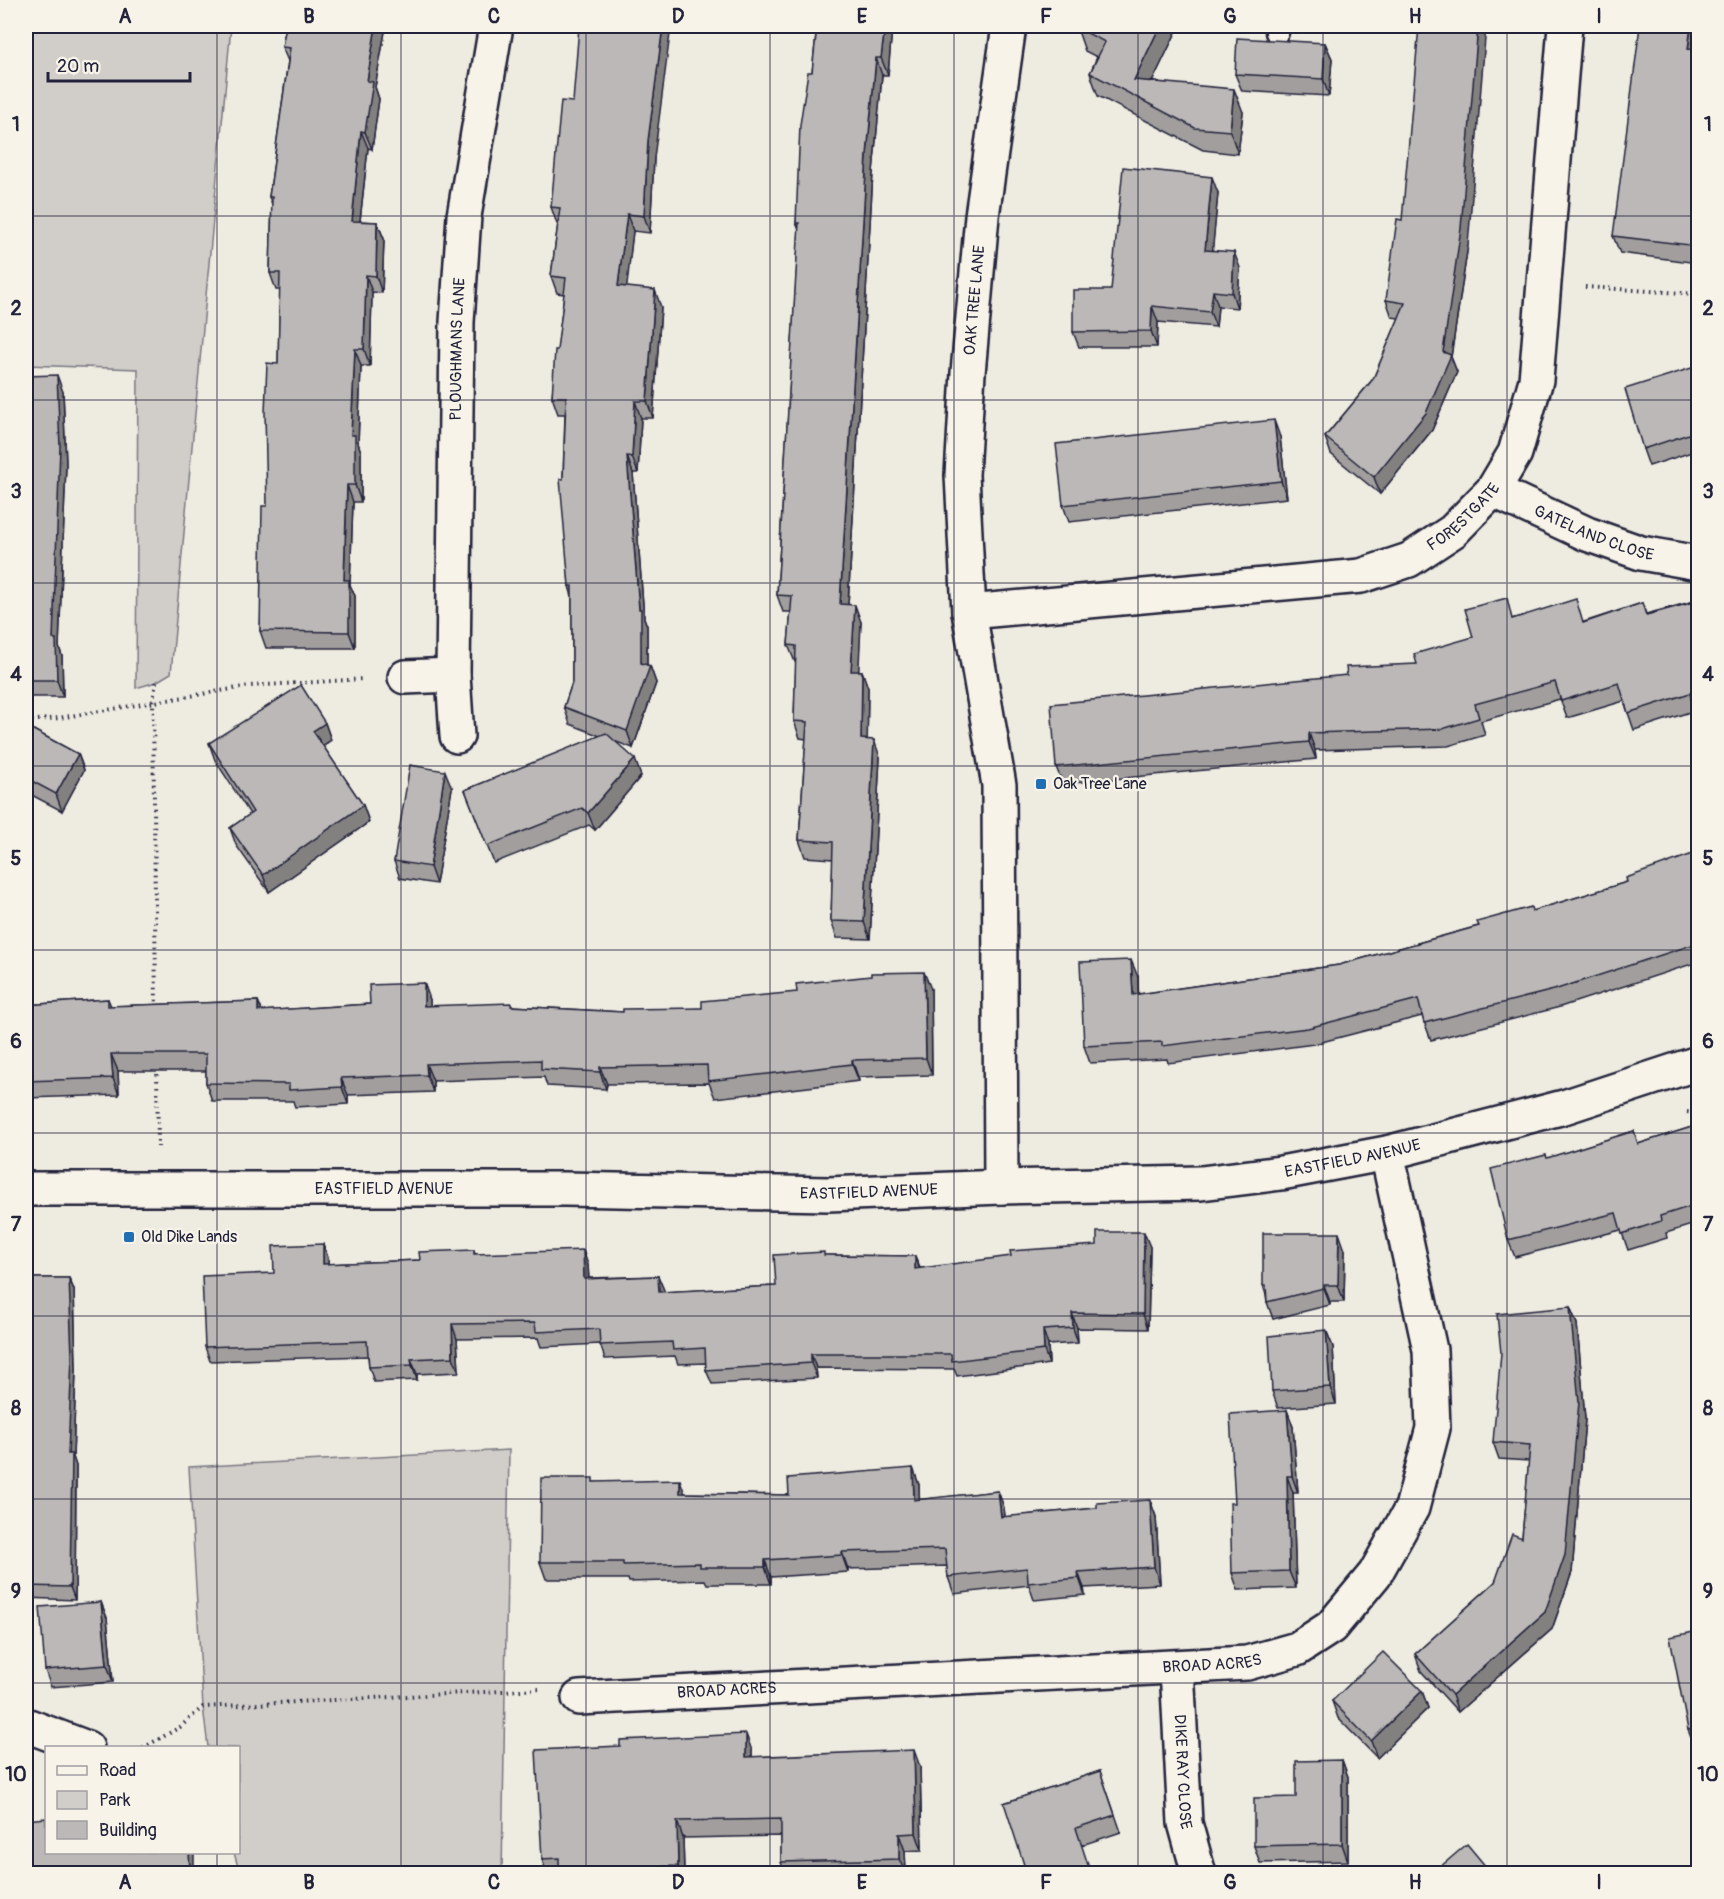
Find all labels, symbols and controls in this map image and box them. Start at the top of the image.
text: A [119,4,132,29]
text: B [303,4,315,29]
text: C [488,4,500,29]
text: D [672,4,685,29]
text: E [857,4,868,29]
text: F [1040,4,1052,29]
text: G [1223,4,1237,29]
text: H [1409,4,1422,29]
text: I [1596,4,1602,29]
scale bar [48,45,190,83]
text: 20 m [57,55,99,78]
text: 1 [12,112,20,137]
text: 1 [1704,112,1712,137]
street label: OAK TREE LANE [960,244,989,356]
street label: PLOUGHMANS LANE [446,277,470,421]
text: 2 [10,296,22,321]
text: 2 [1702,296,1714,321]
text: 3 [10,479,22,504]
text: 3 [1702,479,1714,504]
street label: FORESTGATE [1423,480,1505,555]
street label: GATELAND CLOSE [1531,501,1655,565]
text: 4 [10,662,22,687]
text: 4 [1702,662,1714,687]
place label: Oak Tree Lane [1053,774,1147,794]
marker: Oak Tree Lane [1034,777,1048,791]
text: 5 [11,846,22,871]
text: 5 [1703,846,1714,871]
text: 6 [10,1029,22,1054]
text: 6 [1702,1029,1714,1054]
street label: EASTFIELD AVENUE [1283,1135,1423,1182]
street label: EASTFIELD AVENUE [315,1179,453,1199]
street label: EASTFIELD AVENUE [800,1180,938,1204]
text: 7 [11,1212,22,1237]
text: 7 [1703,1212,1714,1237]
place label: Old Dike Lands [141,1227,237,1247]
marker: Old Dike Lands [122,1230,136,1244]
text: 8 [11,1396,21,1421]
text: 8 [1703,1396,1713,1421]
text: 9 [11,1579,21,1604]
text: 9 [1703,1579,1713,1604]
street label: BROAD ACRES [1162,1649,1264,1677]
street label: BROAD ACRES [677,1678,777,1703]
street label: DIKE RAY CLOSE [1169,1714,1196,1832]
legend [45,1746,240,1854]
text: Road [99,1759,136,1782]
text: 10 [5,1762,27,1787]
text: 10 [1697,1762,1719,1787]
text: Park [99,1789,131,1812]
text: Building [99,1819,157,1842]
text: A [119,1870,132,1895]
text: B [303,1870,315,1895]
text: C [488,1870,500,1895]
text: D [672,1870,685,1895]
text: E [857,1870,868,1895]
text: F [1040,1870,1052,1895]
text: G [1223,1870,1237,1895]
text: H [1409,1870,1422,1895]
text: I [1596,1870,1602,1895]

